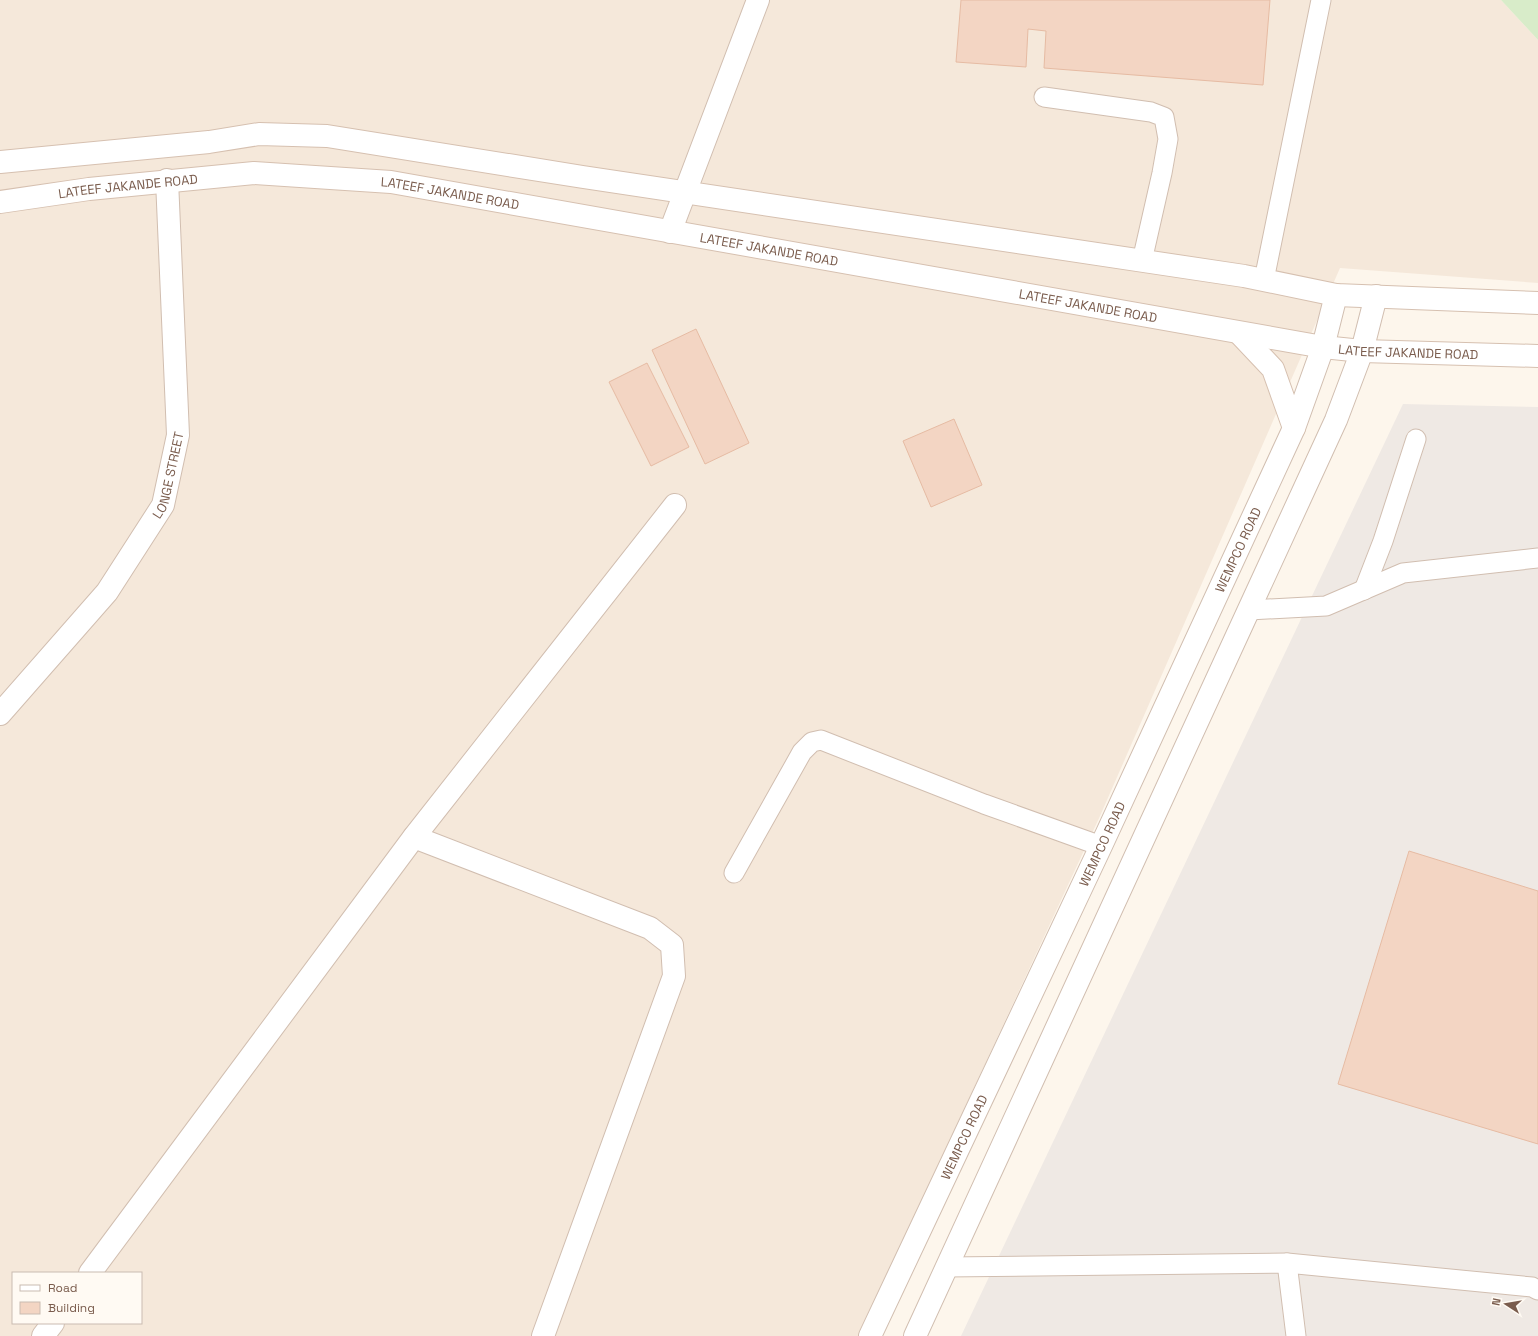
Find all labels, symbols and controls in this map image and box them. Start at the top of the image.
street label: LATEEF JAKANDE ROAD [57,170,198,202]
street label: LATEEF JAKANDE ROAD [380,173,521,213]
street label: LATEEF JAKANDE ROAD [699,228,840,270]
street label: LATEEF JAKANDE ROAD [1018,285,1159,326]
street label: LATEEF JAKANDE ROAD [1337,340,1479,363]
street label: LONGE STREET [148,430,187,522]
street label: WEMPCO ROAD [1211,505,1265,595]
street label: WEMPCO ROAD [1075,799,1129,889]
street label: WEMPCO ROAD [937,1092,991,1182]
legend [12,1272,142,1324]
text: Road [48,1280,77,1296]
north arrow [1486,1284,1526,1324]
text: N [1489,1297,1504,1307]
text: Building [48,1300,95,1316]

